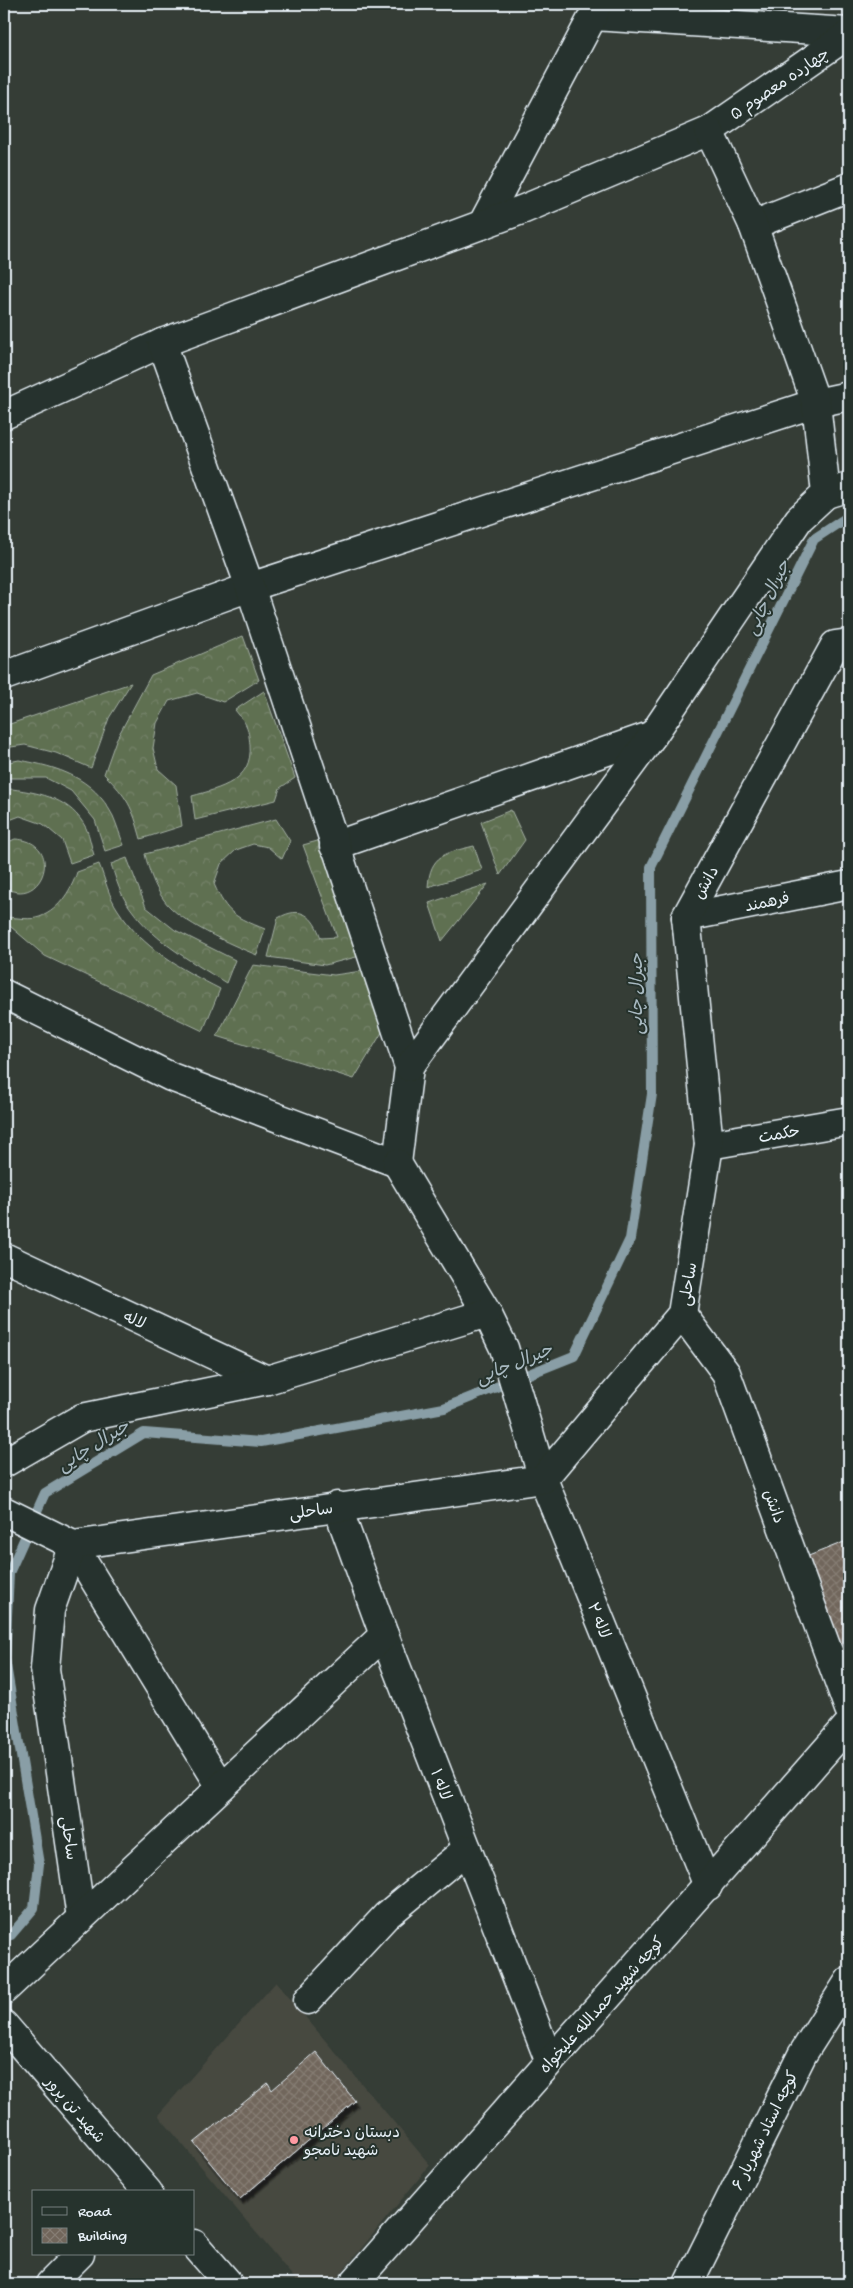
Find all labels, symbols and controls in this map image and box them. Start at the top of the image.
street label: چهارده معصوم ۵ [728,46,834,126]
water label: جیرال چایی [741,556,797,639]
street label: دانش [691,864,725,903]
street label: فرهمند [744,891,792,918]
water label: جیرال چایی [627,953,649,1034]
street label: حکمت [757,1123,802,1149]
street label: ساحلی [678,1261,703,1308]
street label: لاله [119,1309,148,1336]
water label: جیرال چایی [473,1339,557,1390]
water label: جیرال چایی [54,1416,135,1477]
street label: دانش [757,1488,787,1527]
street label: ساحلی [288,1501,335,1526]
street label: لاله ۲ [581,1601,613,1642]
street label: لاله ۱ [424,1767,453,1804]
street label: ساحلی [54,1815,79,1862]
street label: کوچه شهید حمدالله علیخواه [537,1934,670,2079]
street label: کوچه استاد شهریار ۶ [730,2069,804,2194]
street label: شهید تن پرور [38,2073,107,2149]
place label: دبستان دخترانه شهید نامجو [302,2125,400,2162]
marker: دبستان دخترانه شهید نامجو [288,2134,300,2146]
legend [32,2190,195,2256]
text: Road [78,2204,112,2222]
text: Building [77,2228,127,2246]

